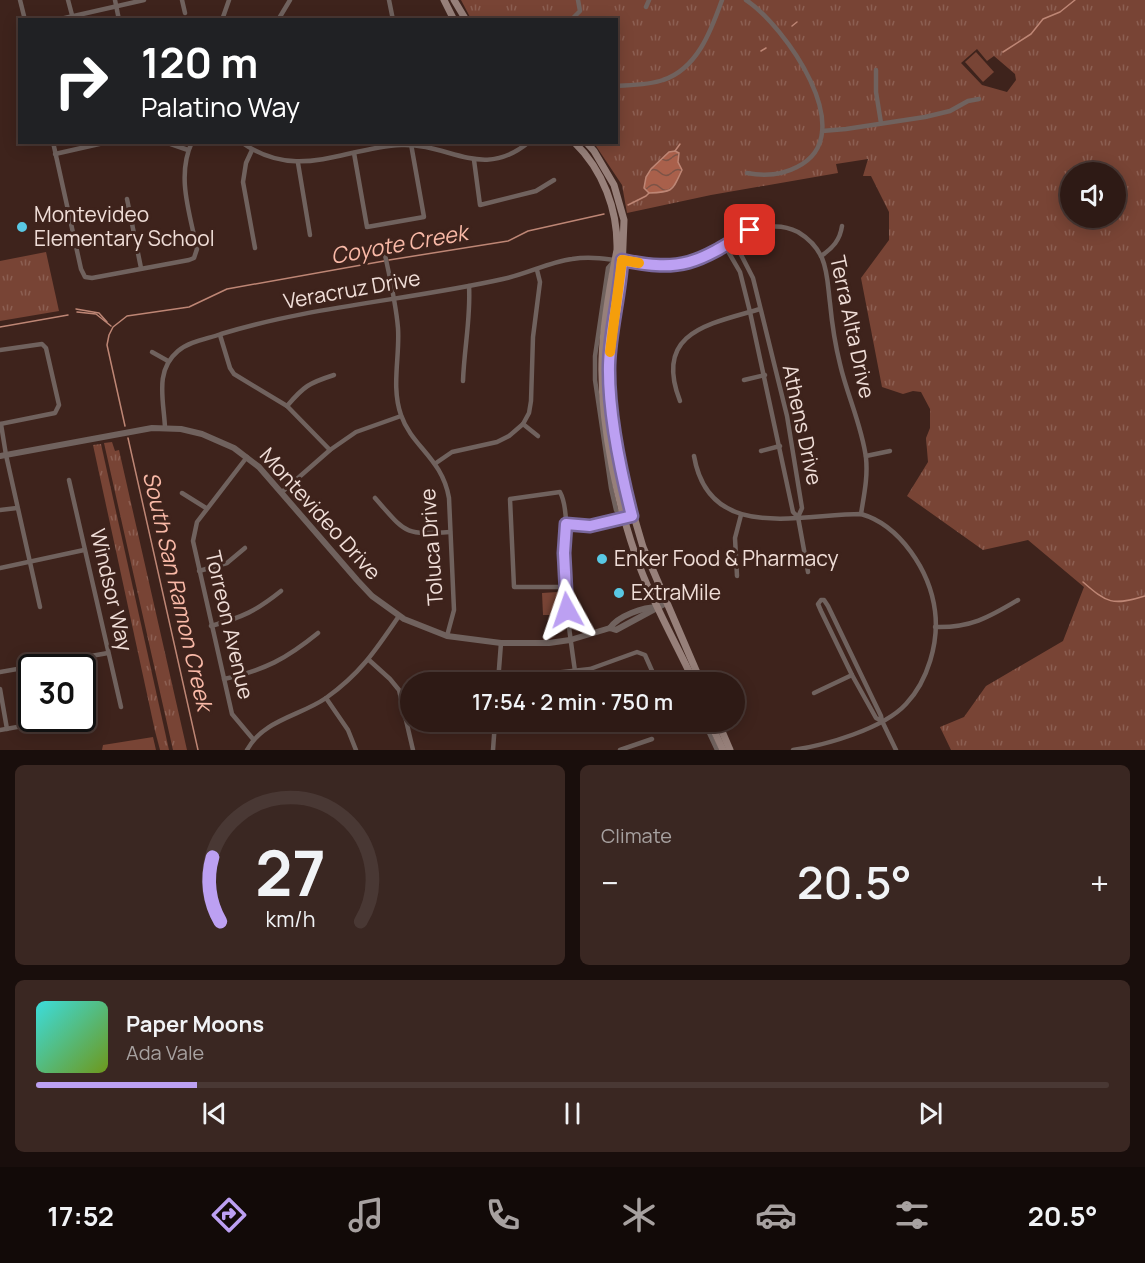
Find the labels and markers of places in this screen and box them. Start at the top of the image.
place label: Montevideo Elementary School [34,200,215,252]
pin [724,204,775,255]
marker: Montevideo Elementary School [15,220,29,234]
place label: Enker Food & Pharmacy [614,544,838,572]
marker: Enker Food & Pharmacy [595,552,609,566]
place label: ExtraMile [631,578,721,606]
marker: ExtraMile [612,586,626,600]

